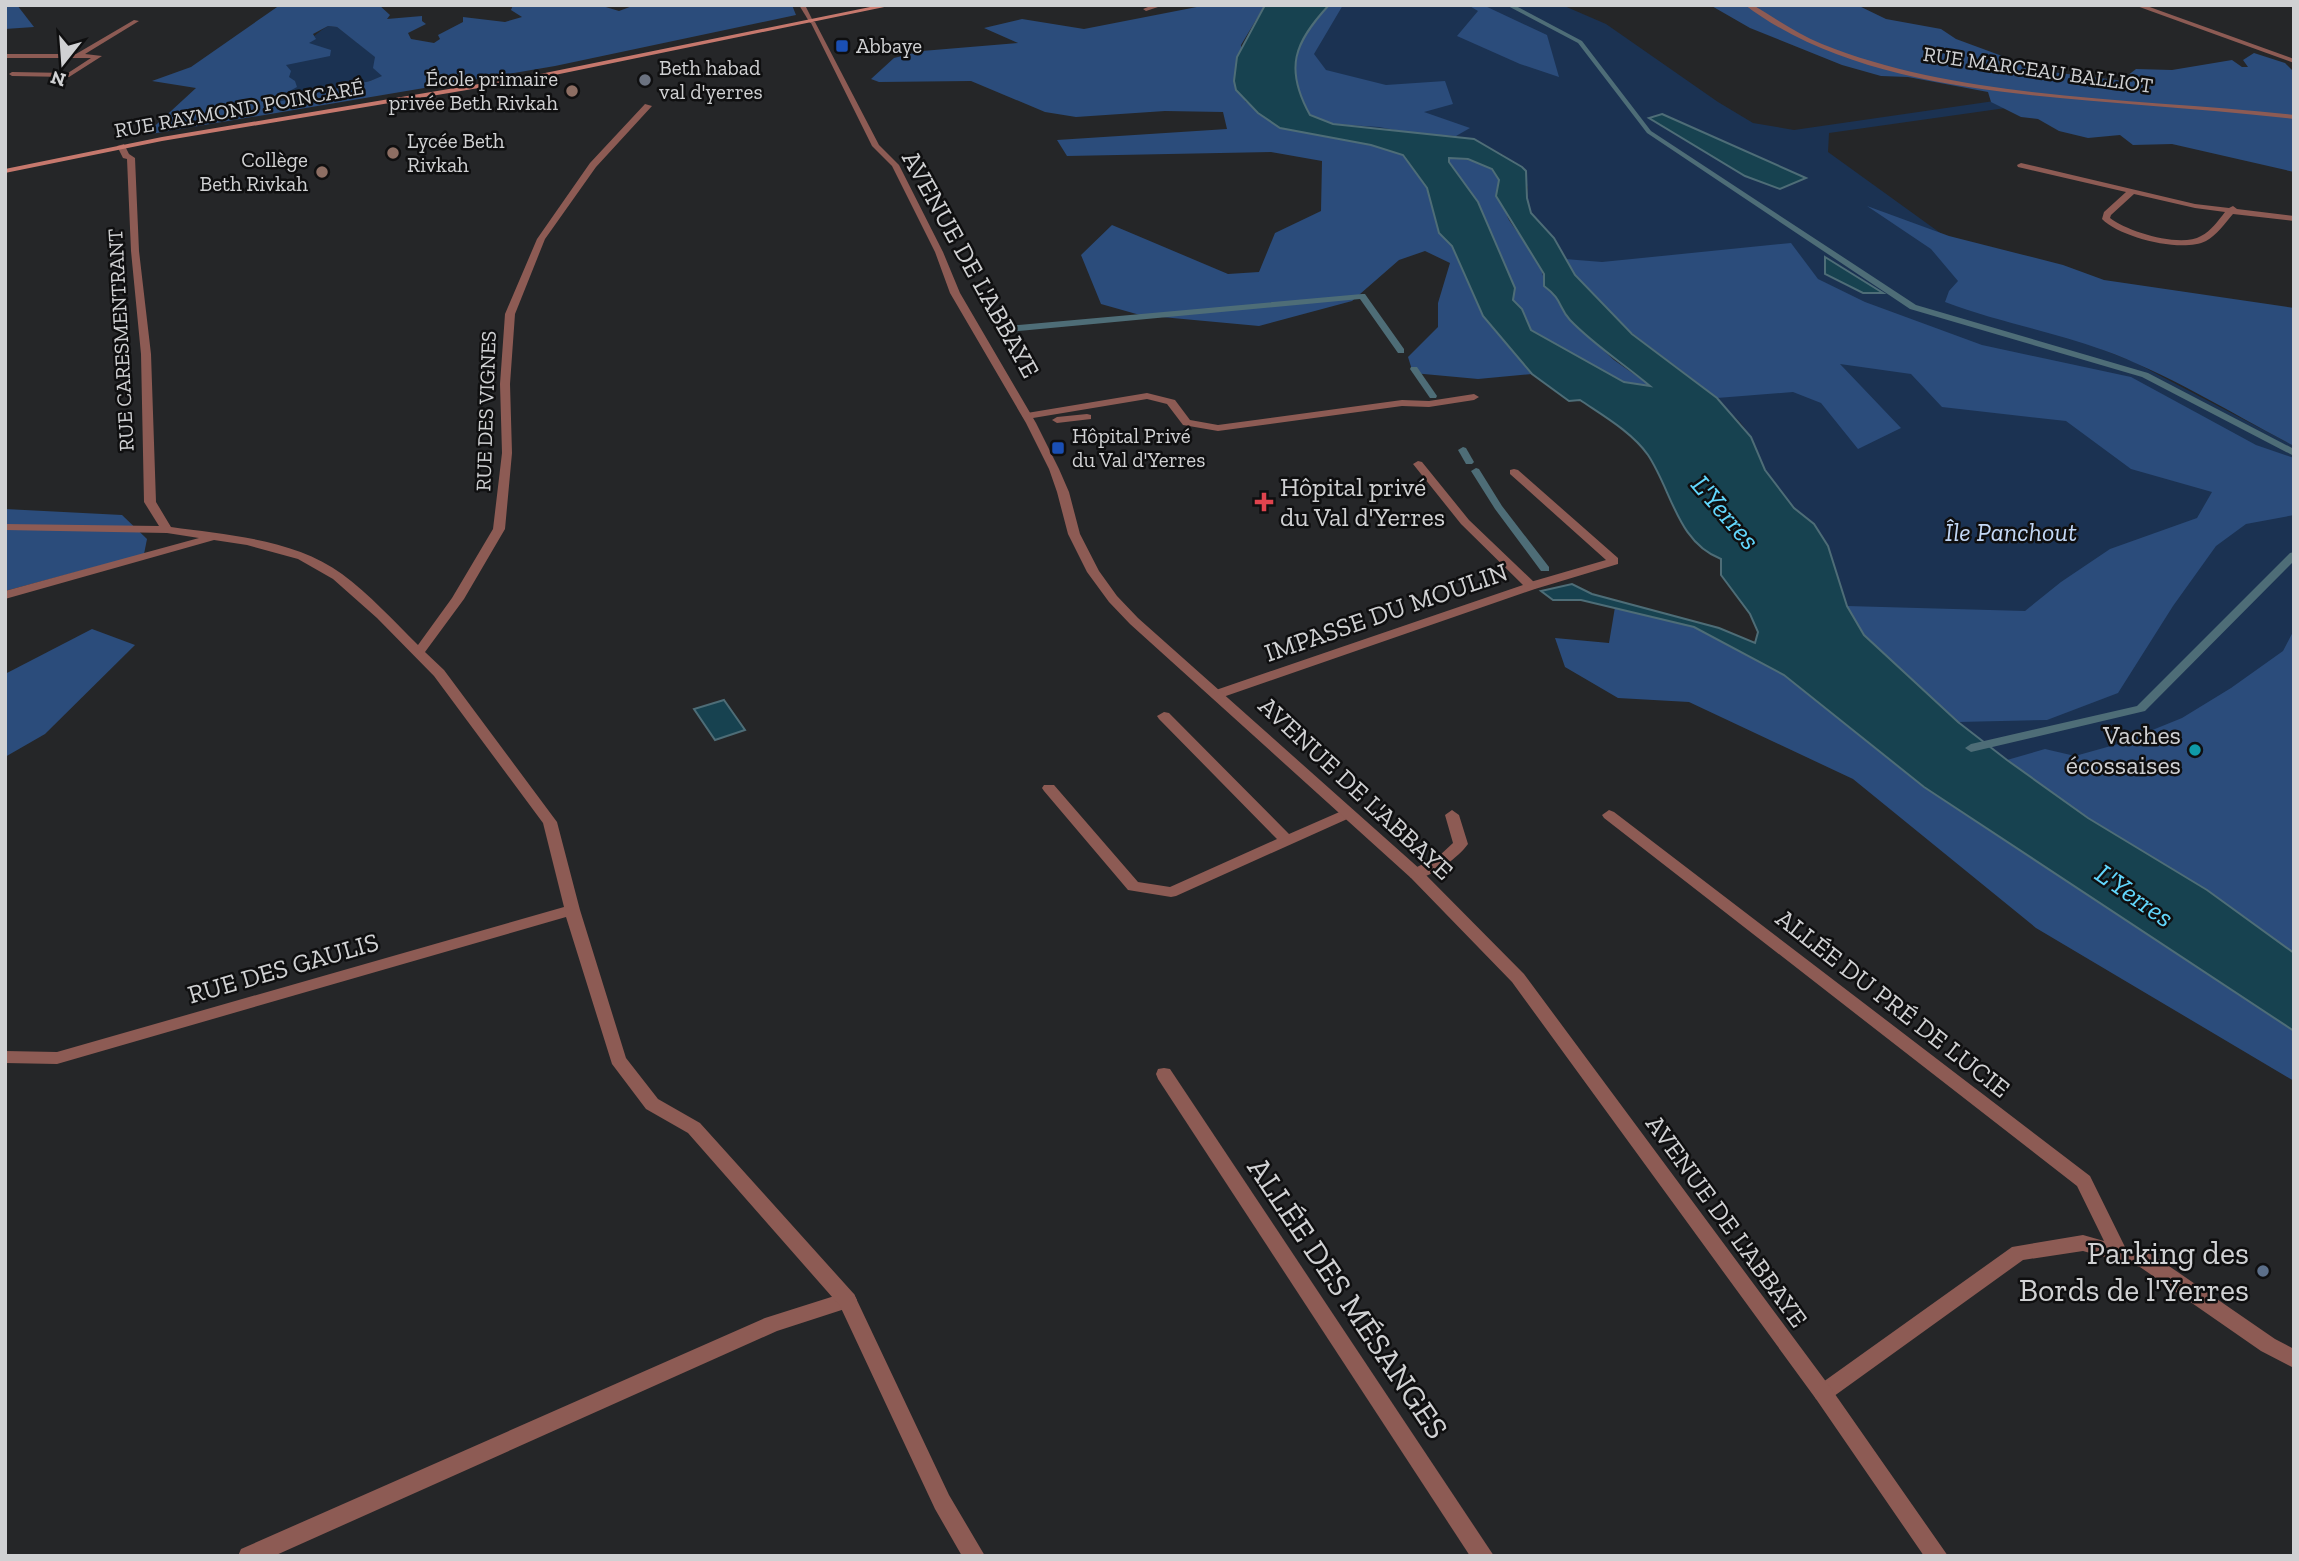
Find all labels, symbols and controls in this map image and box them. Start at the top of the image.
north arrow [28,28,98,98]
place label: Abbaye [856,33,922,58]
marker: Abbaye [834,38,850,54]
street label: RUE MARCEAU BALLIOT [1922,41,2155,98]
place label: Beth habad val d'yerres [659,55,763,104]
text: N [48,66,68,92]
place label: École primaire privée Beth Rivkah [389,66,558,115]
marker: Beth habad val d'yerres [637,72,653,88]
street label: RUE RAYMOND POINCARÉ [112,74,366,143]
marker: École primaire privée Beth Rivkah [564,83,580,99]
place label: Lycée Beth Rivkah [407,128,505,177]
marker: Lycée Beth Rivkah [385,145,401,161]
street label: AVENUE DE L'ABBAYE [895,145,1047,383]
place label: Collège Beth Rivkah [200,147,308,196]
marker: Collège Beth Rivkah [314,164,330,180]
street label: RUE CARESMENTRANT [102,228,139,452]
street label: RUE DES VIGNES [470,330,501,492]
place label: Hôpital Privé du Val d'Yerres [1072,423,1205,472]
marker: Hôpital Privé du Val d'Yerres [1050,440,1066,456]
water label: L'Yerres [1684,468,1767,556]
place label: Hôpital privé du Val d'Yerres [1280,471,1445,533]
marker: Hôpital privé du Val d'Yerres [1254,492,1274,512]
park label: Île Panchout [1945,516,2077,548]
street label: IMPASSE DU MOULIN [1260,555,1512,669]
street label: AVENUE DE L'ABBAYE [1252,689,1460,887]
place label: Vaches écossaises [2066,719,2181,781]
marker: Vaches écossaises [2187,742,2203,758]
water label: L'Yerres [2089,857,2180,934]
street label: ALLÉE DU PRÉ DE LUCIE [1770,902,2016,1104]
street label: RUE DES GAULIS [184,925,382,1011]
street label: AVENUE DE L'ABBAYE [1639,1109,1815,1333]
street label: ALLÉE DES MÉSANGES [1240,1150,1456,1446]
place label: Parking des Bords de l'Yerres [2019,1234,2249,1309]
marker: Parking des Bords de l'Yerres [2255,1263,2271,1279]

